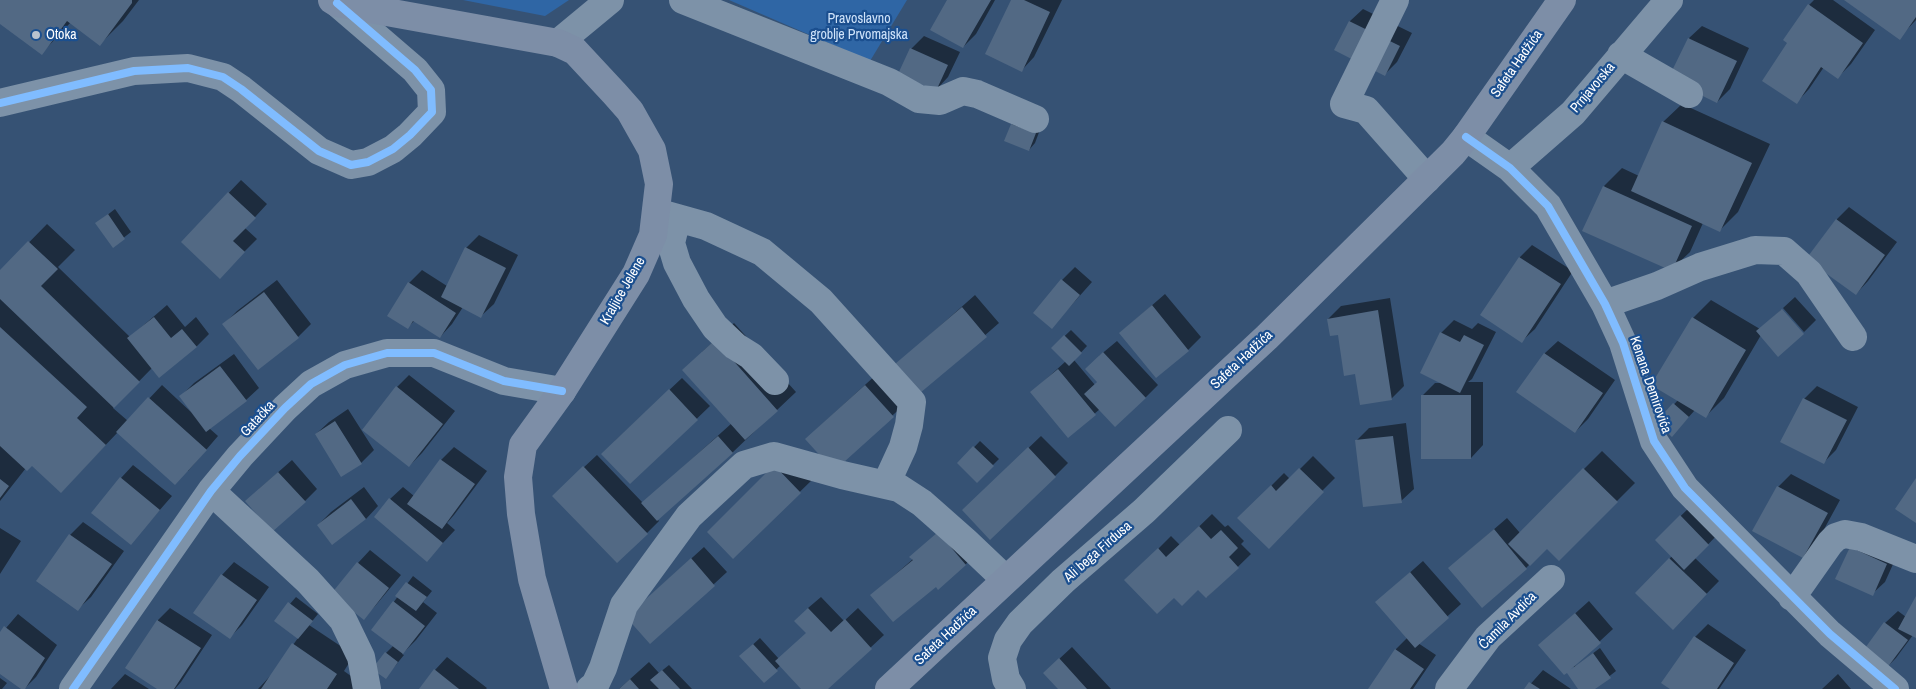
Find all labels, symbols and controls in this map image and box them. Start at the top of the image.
park label: Pravoslavno groblje Prvomajska [810,11,908,44]
place label: Otoka [46,27,77,43]
street label: Safeta Hadžića [1488,27,1546,101]
marker: Otoka [30,29,42,41]
street label: Prnjavorska [1567,59,1619,117]
street label: Kraljice Jelene [597,254,649,328]
street label: Safeta Hadžića [1208,327,1276,393]
street label: Kenana Demirovića [1626,334,1674,436]
street label: Gatačka [237,398,279,440]
street label: Ali bega Firdusa [1061,518,1135,586]
street label: Ćamila Avdića [1476,589,1540,653]
street label: Safeta Hadžića [912,603,980,669]

